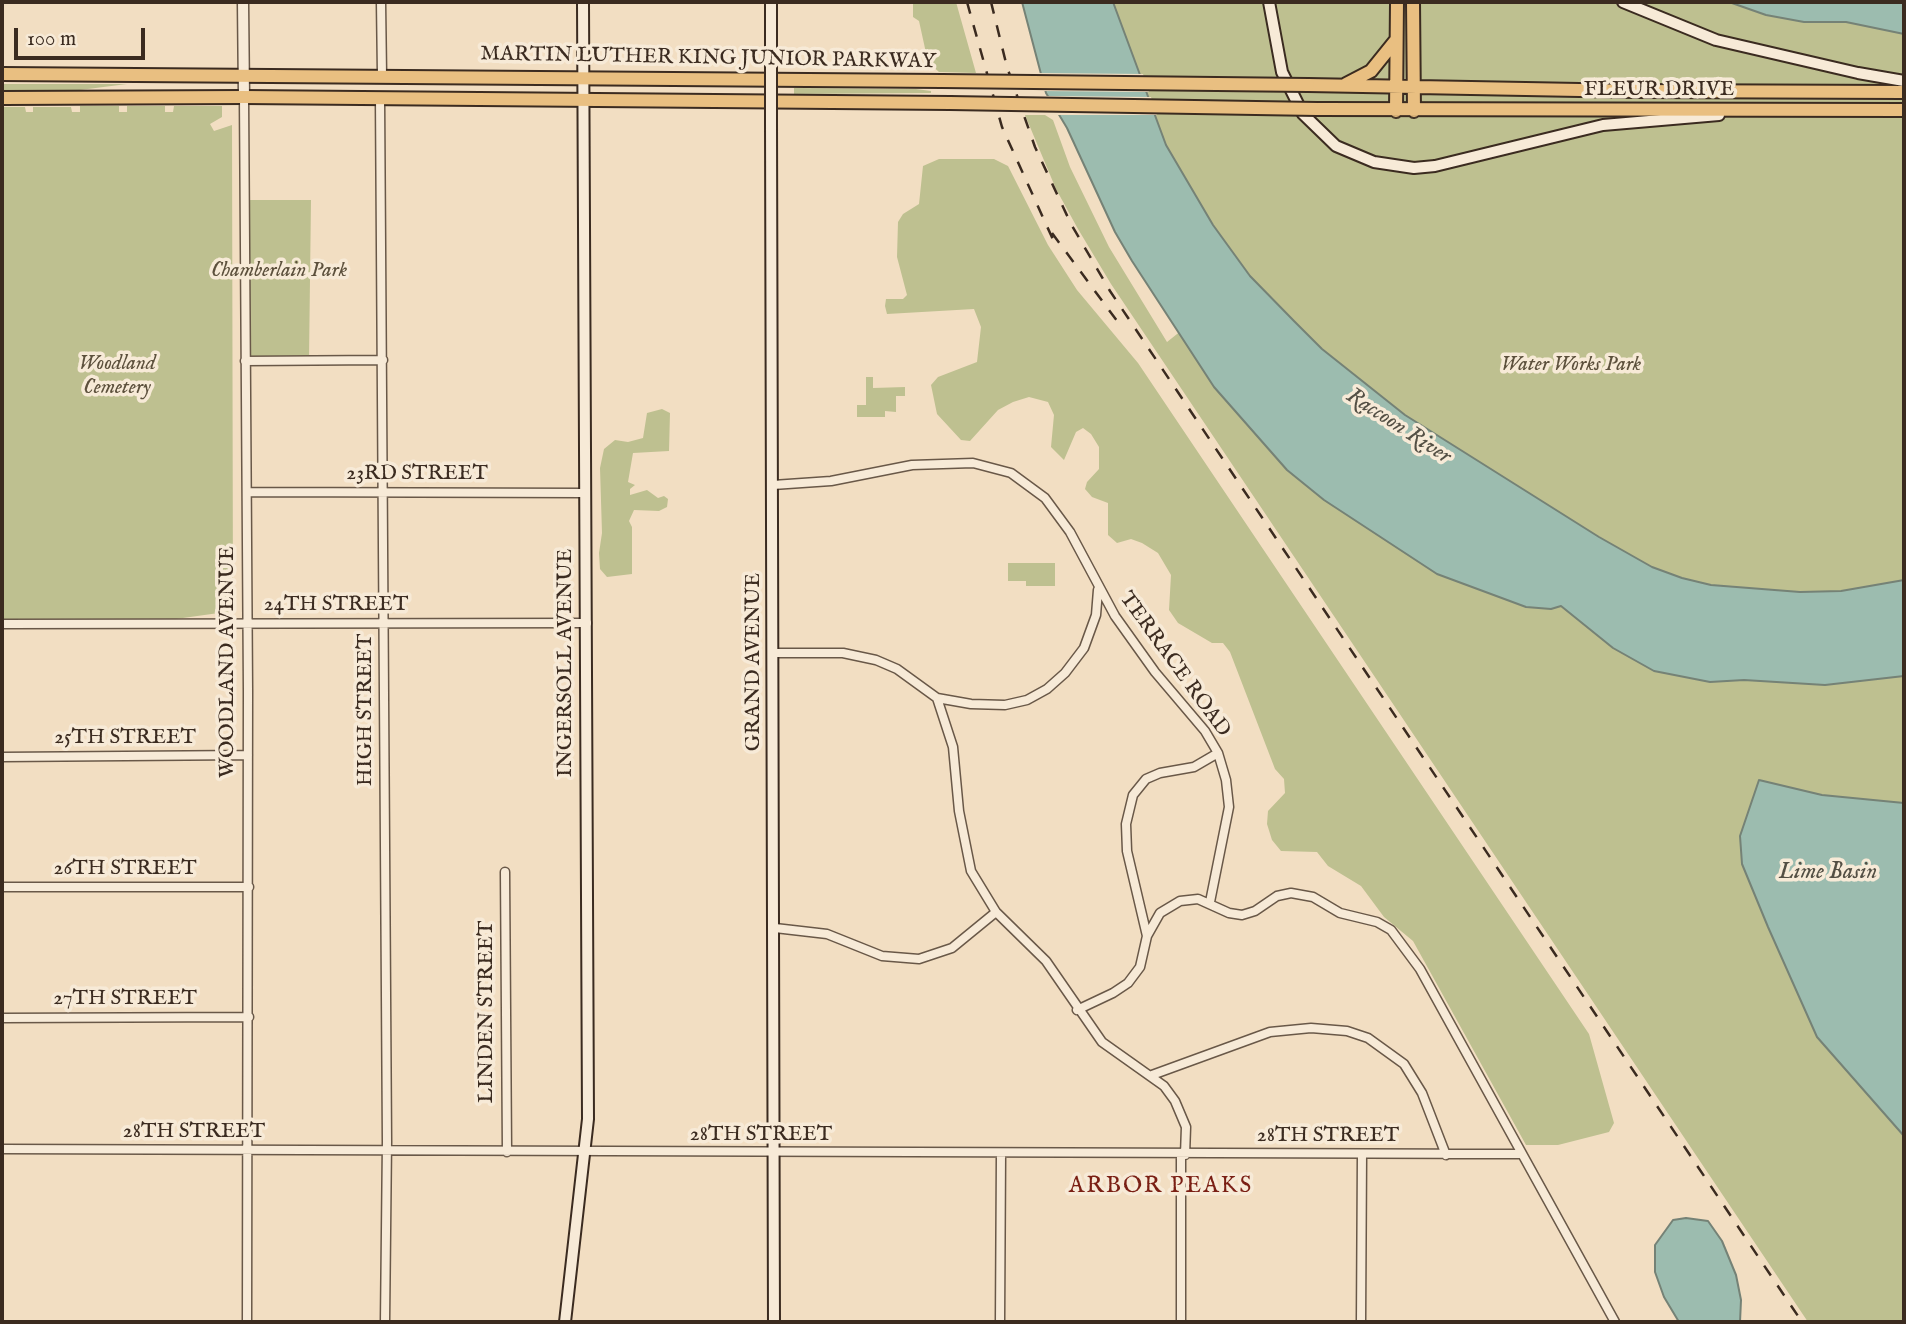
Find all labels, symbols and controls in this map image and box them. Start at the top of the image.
scale bar [18,14,149,58]
text: 100 m [27,26,76,53]
street label: MARTIN LUTHER KING JUNIOR PARKWAY [480,42,936,76]
street label: FLEUR DRIVE [1584,78,1734,104]
park label: Chamberlain Park [211,259,347,285]
park label: Woodland Cemetery [78,352,156,402]
park label: Water Works Park [1501,353,1641,379]
water label: Raccoon River [1340,383,1456,471]
street label: 23RD STREET [346,462,488,488]
street label: WOODLAND AVENUE [216,546,242,778]
street label: INGERSOLL AVENUE [554,549,580,777]
street label: GRAND AVENUE [742,573,768,751]
street label: TERRACE ROAD [1113,588,1235,742]
street label: 24TH STREET [264,593,408,619]
street label: HIGH STREET [354,634,380,786]
street label: 25TH STREET [54,726,196,752]
street label: 26TH STREET [54,857,196,883]
water label: Lime Basin [1779,859,1877,887]
street label: LINDEN STREET [475,921,501,1103]
street label: 27TH STREET [53,987,197,1013]
street label: 28TH STREET [123,1120,265,1146]
street label: 28TH STREET [690,1123,832,1149]
street label: 28TH STREET [1257,1124,1399,1150]
district label: ARBOR PEAKS [1070,1173,1252,1201]

